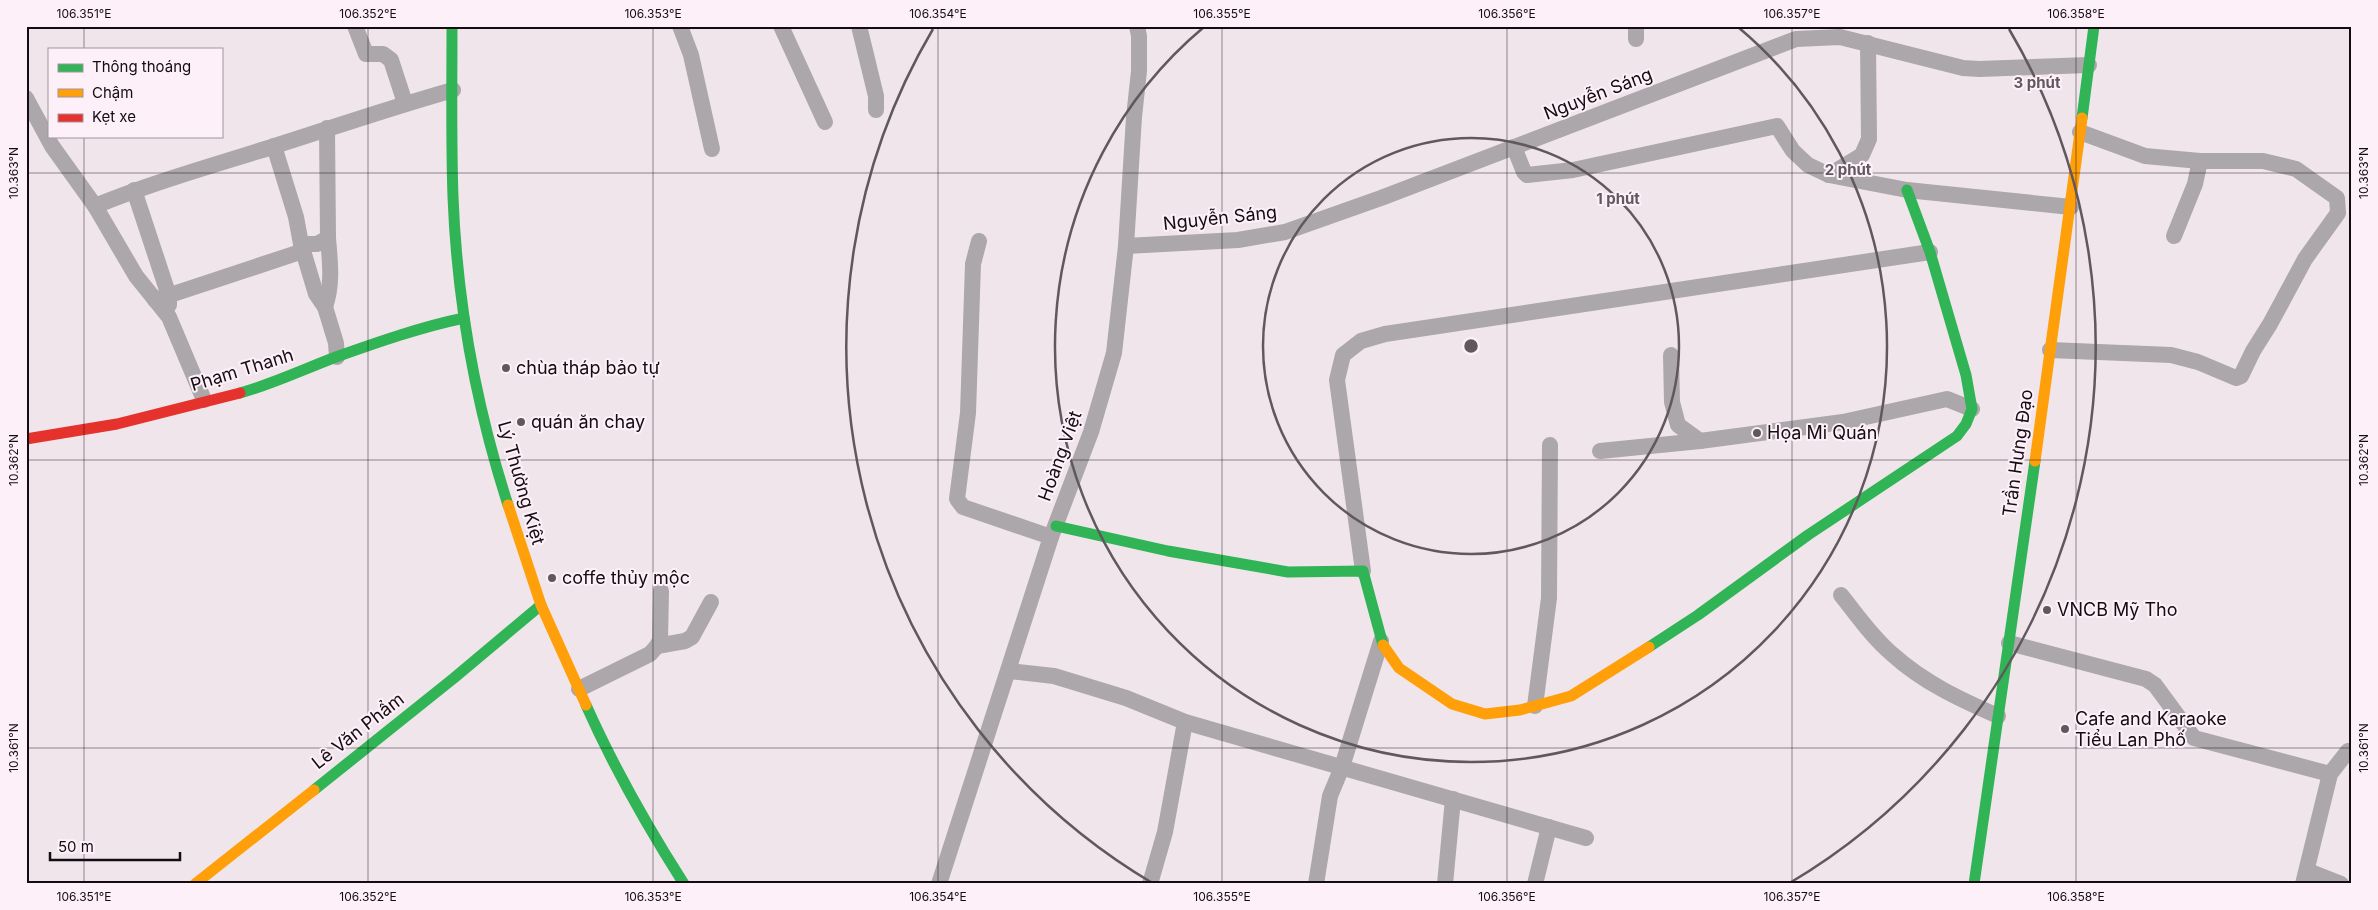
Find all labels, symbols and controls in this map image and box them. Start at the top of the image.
text: 106.351°E [57,6,111,21]
text: 106.352°E [339,6,397,21]
text: 106.353°E [624,6,682,21]
text: 106.354°E [909,6,967,21]
text: 106.355°E [1193,6,1251,21]
text: 106.356°E [1478,6,1536,21]
text: 106.357°E [1764,6,1820,21]
text: 106.358°E [2047,6,2105,21]
legend [48,48,222,138]
text: Thông thoáng [92,57,191,76]
street label: Nguyễn Sáng [1541,63,1655,124]
text: 3 phút [2014,73,2061,92]
text: Chậm [92,83,133,102]
text: Kẹt xe [92,107,136,126]
text: 10.363°N [6,147,21,199]
text: 10.363°N [2356,147,2371,199]
text: 2 phút [1825,160,1872,179]
text: 1 phút [1596,189,1640,208]
street label: Nguyễn Sáng [1162,201,1278,234]
centre of rings [1462,337,1480,355]
street label: Phạm Thanh [188,344,296,395]
place label: chùa tháp bảo tự [516,357,660,378]
marker: chùa tháp bảo tự [500,362,512,374]
street label: Trần Hưng Đạo [1998,388,2037,518]
street label: Hoàng Việt [1034,408,1086,504]
place label: quán ăn chay [531,411,645,432]
marker: quán ăn chay [515,416,527,428]
street label: Lý Thường Kiệt [494,419,549,547]
place label: Họa Mi Quán [1767,422,1877,443]
marker: Họa Mi Quán [1751,427,1763,439]
text: 10.362°N [6,434,21,486]
text: 10.362°N [2356,434,2371,486]
place label: coffe thủy mộc [562,567,690,588]
marker: coffe thủy mộc [546,572,558,584]
place label: VNCB Mỹ Tho [2057,599,2178,620]
marker: VNCB Mỹ Tho [2041,604,2053,616]
street label: Lê Văn Phẩm [307,688,408,773]
place label: Cafe and Karaoke Tiểu Lan Phố [2075,708,2227,750]
text: 10.361°N [6,723,21,773]
marker: Cafe and Karaoke Tiểu Lan Phố [2059,723,2071,735]
text: 10.361°N [2356,723,2371,773]
scale bar [50,830,180,862]
text: 50 m [58,837,94,856]
text: 106.351°E [57,889,111,904]
text: 106.352°E [339,889,397,904]
text: 106.353°E [624,889,682,904]
text: 106.354°E [909,889,967,904]
text: 106.355°E [1193,889,1251,904]
text: 106.356°E [1478,889,1536,904]
text: 106.357°E [1764,889,1820,904]
text: 106.358°E [2047,889,2105,904]

